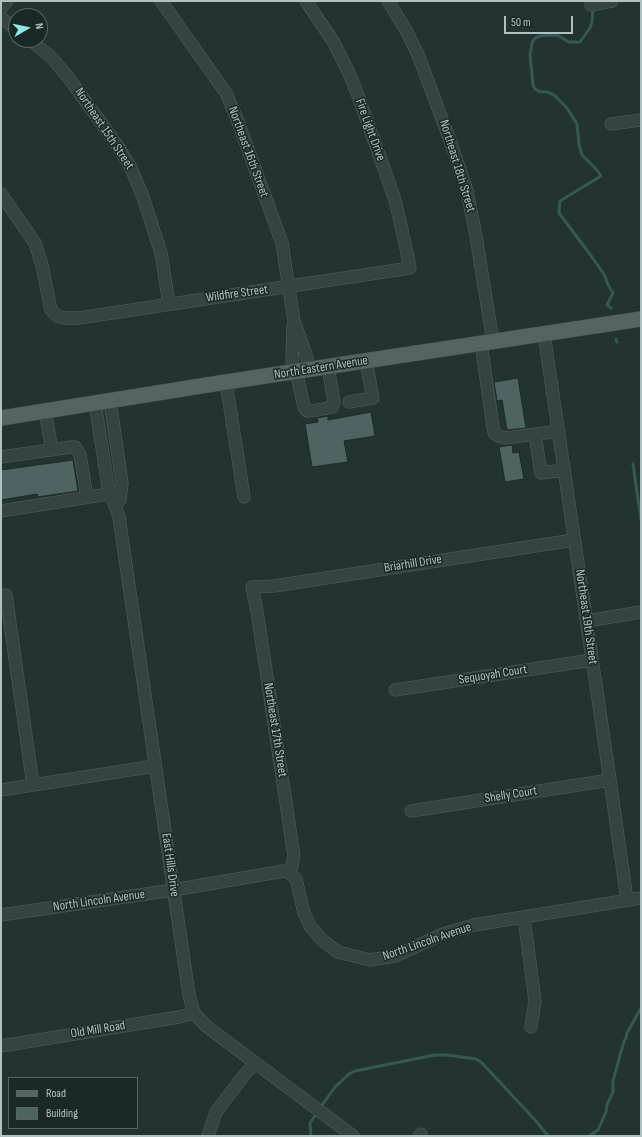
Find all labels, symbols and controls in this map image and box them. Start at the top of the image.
north arrow [8,8,48,48]
scale bar [506,8,575,34]
text: 50 m [511,15,531,30]
text: N [32,22,46,30]
street label: Northeast 15th Street [71,85,137,173]
street label: Fire Light Drive [352,97,388,163]
street label: Northeast 16th Street [224,104,272,200]
street label: Northeast 18th Street [436,118,478,214]
street label: Wildfire Street [205,282,269,306]
street label: North Eastern Avenue [273,353,369,383]
street label: Briarhill Drive [383,552,443,576]
street label: Northeast 19th Street [572,568,600,666]
street label: Sequoyah Court [458,662,528,688]
street label: Northeast 17th Street [260,682,290,778]
street label: Shelly Court [484,783,538,807]
street label: East Hills Drive [158,832,182,898]
street label: North Lincoln Avenue [52,887,146,915]
street label: North Lincoln Avenue [381,920,473,964]
street label: Old Mill Road [70,1018,126,1042]
legend [8,1077,138,1129]
text: Road [46,1086,66,1101]
text: Building [46,1106,78,1121]

